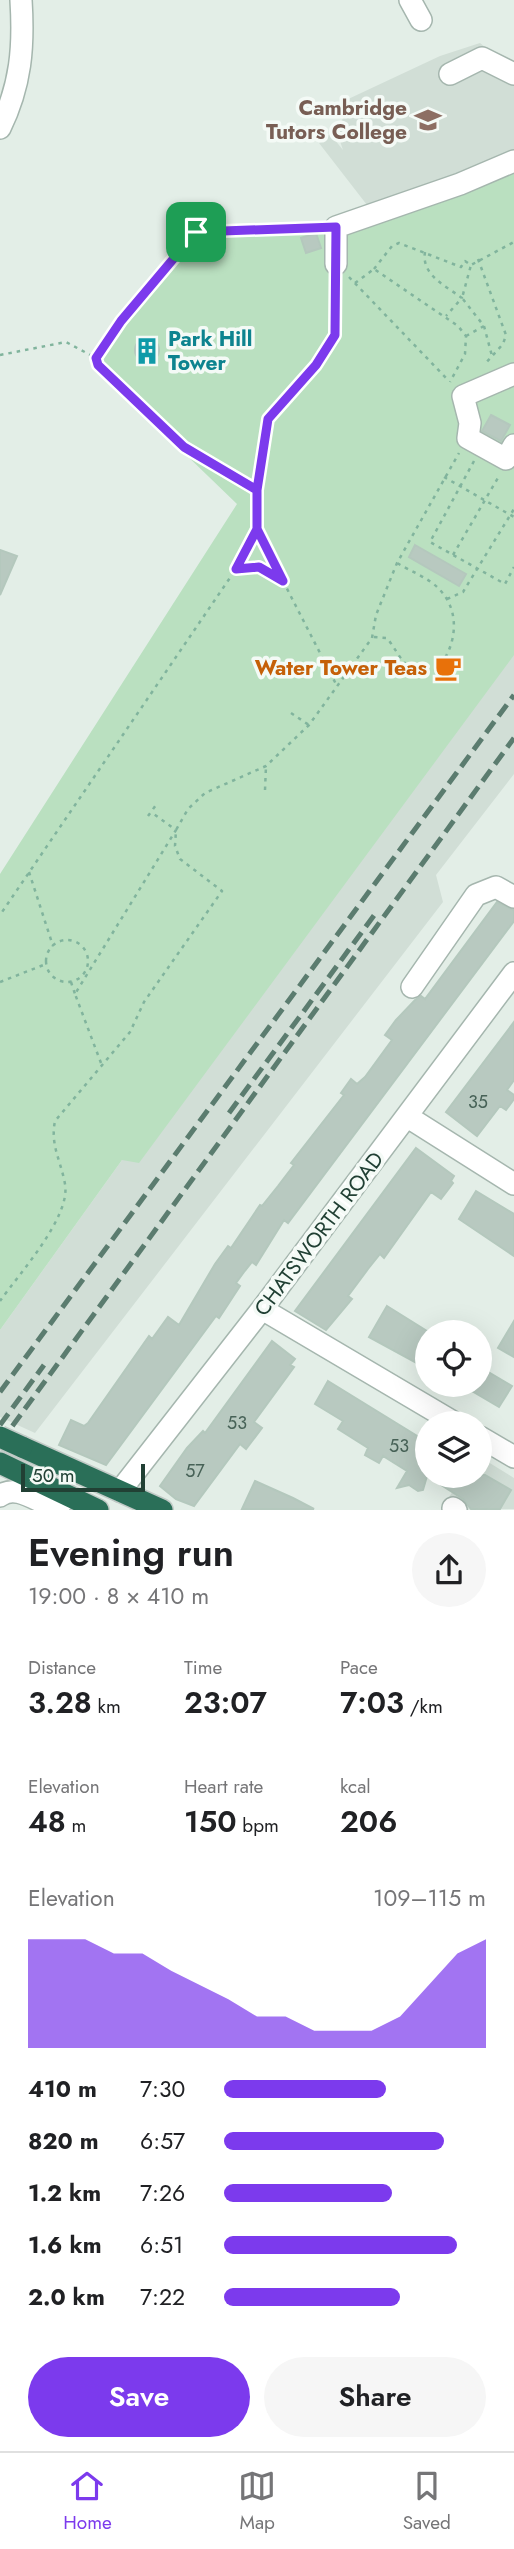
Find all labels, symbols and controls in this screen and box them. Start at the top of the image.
place label: Cambridge Tutors College [266,93,407,147]
school or university icon: Cambridge Tutors College [413,105,443,135]
pin [166,202,226,262]
icon: arrive [177,213,215,251]
place label: Park Hill Tower [168,324,252,378]
building icon: Park Hill Tower [132,336,162,366]
place label: Water Tower Teas [255,653,427,683]
cafe icon: Water Tower Teas [433,653,463,683]
house number: 35 [468,1089,488,1115]
street label: CHATSWORTH ROAD [247,1146,391,1322]
map controls [415,1320,492,1488]
button: locate [415,1320,492,1397]
house number: 53 [227,1410,247,1436]
button: layers [415,1411,492,1488]
house number: 53 [389,1433,409,1459]
house number: 57 [185,1458,205,1484]
scale bar [21,1461,145,1492]
text: 50 m [32,1462,75,1489]
text: Evening run [28,1525,234,1580]
button: share [412,1533,486,1607]
text: 19:00 · 8 × 410 m [28,1579,209,1613]
text: Distance [28,1654,96,1681]
text: Time [184,1654,222,1681]
text: Pace [340,1654,378,1681]
text: 3.28 [28,1681,92,1724]
text: 23:07 [184,1681,267,1724]
text: 7:03 [340,1681,404,1724]
text: km [92,1693,121,1720]
text: /km [404,1693,443,1720]
text: Elevation [28,1773,100,1800]
text: Heart rate [184,1773,263,1800]
text: kcal [340,1773,371,1800]
text: 48 [28,1800,66,1843]
text: 150 [184,1800,237,1843]
text: 206 [340,1800,397,1843]
text: m [66,1812,86,1839]
text: bpm [237,1812,279,1839]
text: Elevation [28,1881,115,1915]
text: 109–115 m [373,1881,486,1915]
text: 410 m [28,2072,97,2106]
text: 7:30 [140,2072,185,2106]
text: 820 m [28,2124,99,2158]
text: 6:57 [140,2124,185,2158]
text: 1.2 km [28,2176,101,2210]
text: 7:26 [140,2176,185,2210]
text: 1.6 km [28,2228,102,2262]
text: 6:51 [140,2228,183,2262]
text: 2.0 km [28,2280,105,2314]
text: 7:22 [140,2280,185,2314]
button: Save [28,2357,250,2437]
button: Share [264,2357,486,2437]
tab: Home [63,2467,112,2536]
tab: Map [238,2467,276,2536]
tab: Saved [403,2467,451,2536]

